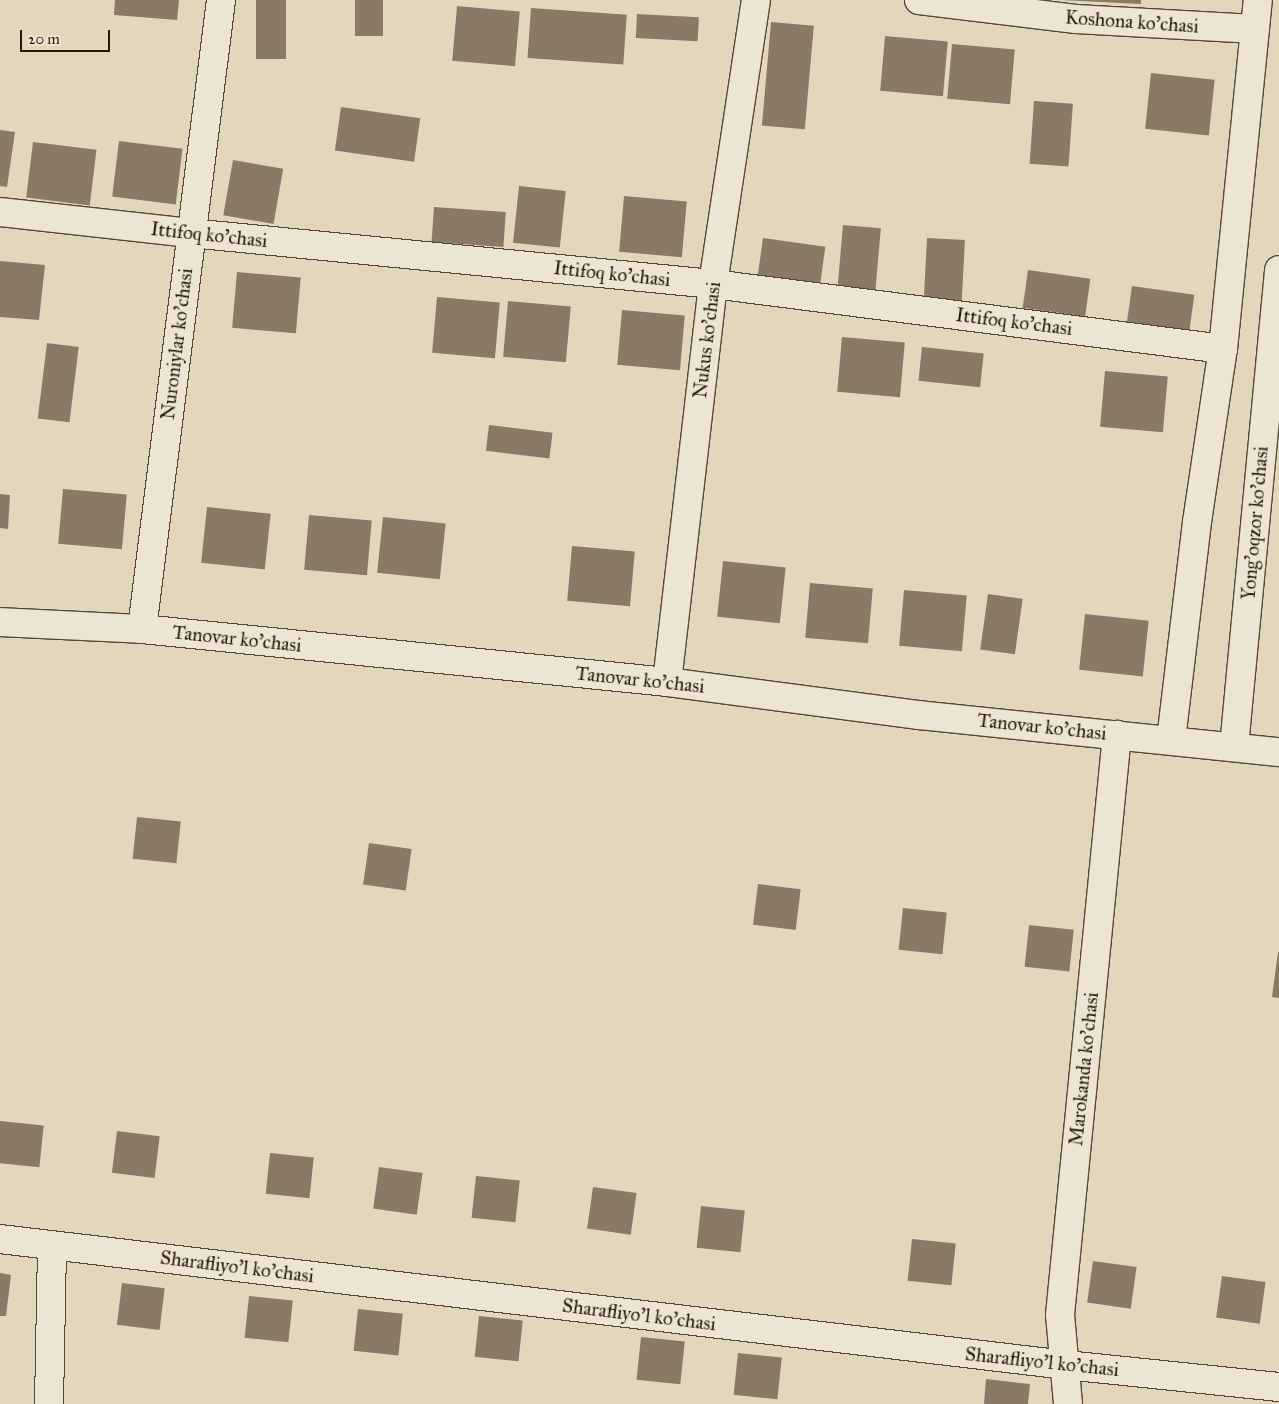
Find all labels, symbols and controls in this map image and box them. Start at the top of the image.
street label: Koshona ko'chasi [1064,6,1200,38]
scale bar [22,20,112,52]
text: 20 m [28,30,60,48]
street label: Ittifoq ko'chasi [150,218,268,252]
street label: Ittifoq ko'chasi [553,257,671,291]
street label: Nuroniylar ko'chasi [156,267,198,421]
street label: Nukus ko'chasi [689,280,725,400]
street label: Ittifoq ko'chasi [954,304,1074,340]
street label: Yong'oqzor ko'chasi [1237,445,1273,601]
street label: Tanovar ko'chasi [171,621,303,657]
street label: Tanovar ko'chasi [574,662,706,698]
street label: Tanovar ko'chasi [976,709,1108,745]
street label: Marokanda ko'chasi [1065,991,1103,1147]
street label: Sharafliyo'l ko'chasi [159,1246,315,1288]
street label: Sharafliyo'l ko'chasi [561,1294,717,1336]
street label: Sharafliyo'l ko'chasi [964,1343,1120,1381]

